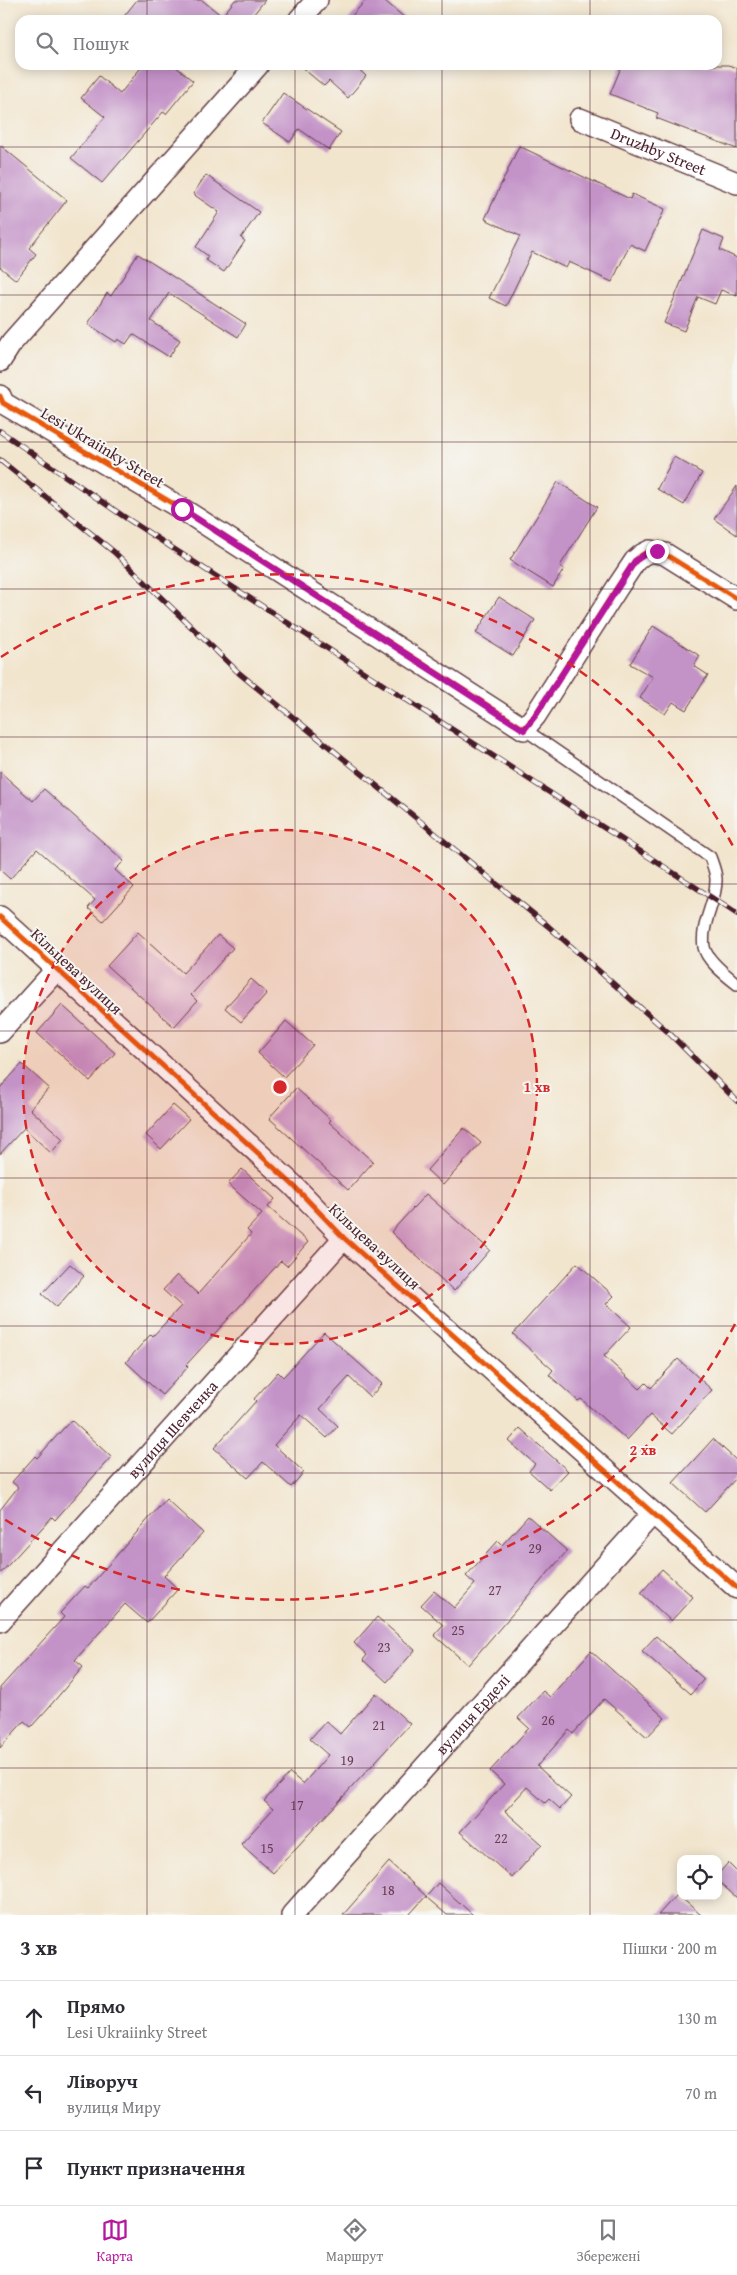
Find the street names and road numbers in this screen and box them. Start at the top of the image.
street label: Druzhby Street [607,121,710,181]
street label: Lesi Ukraiinky Street [37,401,170,494]
street label: Кільцева вулиця [26,922,128,1020]
street label: Кільцева вулиця [324,1197,426,1295]
street label: вулиця Шевченка [122,1374,223,1484]
street label: вулиця Ерделі [430,1668,516,1760]

